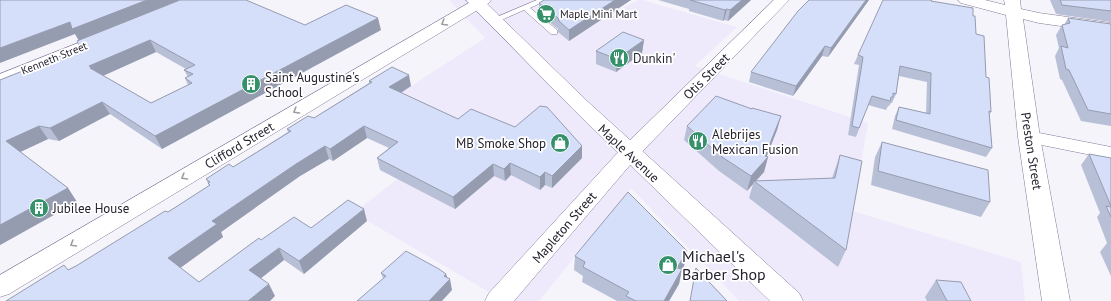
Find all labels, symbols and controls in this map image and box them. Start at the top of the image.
supermarket icon: Maple Mini Mart [535,3,557,25]
place label: Maple Mini Mart [560,7,638,21]
one-way arrow [441,18,448,25]
street label: Kenneth Street [19,38,89,78]
restaurant icon: Dunkin' [608,47,630,69]
street label: Otis Street [680,49,734,103]
place label: Dunkin' [633,50,675,67]
place label: Saint Augustine's School [265,69,359,101]
building icon: Saint Augustine's School [240,73,262,95]
one-way arrow [293,106,300,113]
street label: Preston Street [1017,111,1046,192]
street label: Clifford Street [201,118,278,173]
street label: Maple Avenue [594,121,663,186]
place label: Alebrijes Mexican Fusion [712,126,798,158]
restaurant icon: Alebrijes Mexican Fusion [687,130,709,152]
shop icon: MB Smoke Shop [549,132,571,154]
place label: MB Smoke Shop [456,135,546,152]
one-way arrow [181,173,188,180]
street label: Mapleton Street [529,188,600,267]
building icon: Jubilee House [28,197,50,219]
place label: Jubilee House [52,200,129,217]
one-way arrow [70,239,77,246]
place label: Michael's Barber Shop [682,246,766,284]
shop icon: Michael's Barber Shop [657,254,679,276]

